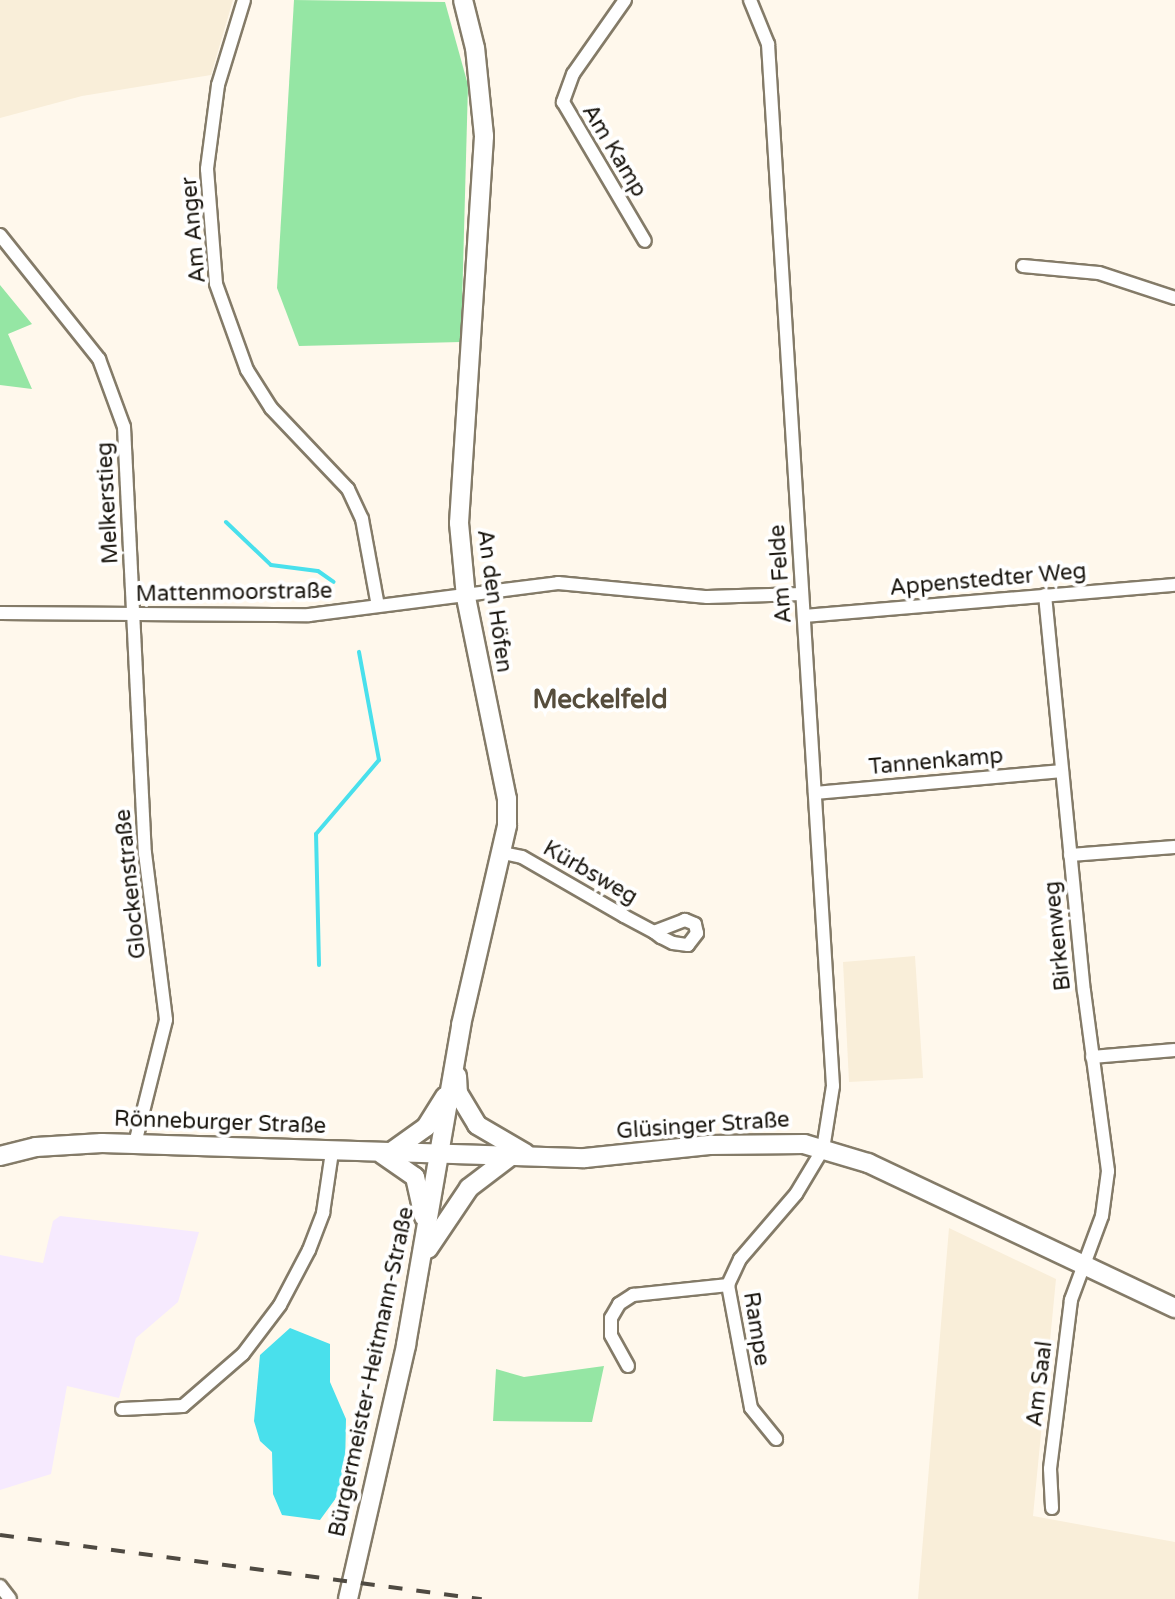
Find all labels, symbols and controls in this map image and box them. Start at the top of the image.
street label: Am Kamp [576,100,652,202]
street label: Am Anger [176,176,212,284]
street label: Melkerstieg [92,441,124,565]
street label: Am Felde [764,524,798,624]
street label: An den Höfen [471,528,517,674]
street label: Appenstedter Weg [889,558,1087,602]
street label: Mattenmoorstraße [135,578,333,608]
district label: Meckelfeld [532,684,668,716]
street label: Tannenkamp [868,743,1004,781]
street label: Glockenstraße [110,808,152,960]
street label: Kürbsweg [538,835,642,911]
street label: Birkenweg [1039,880,1077,992]
street label: Rönneburger Straße [113,1106,327,1140]
street label: Glüsinger Straße [616,1107,790,1145]
street label: Bürgermeister-Heitmann-Straße [324,1205,420,1539]
street label: Rampe [737,1290,775,1368]
street label: Am Saal [1022,1340,1058,1428]

